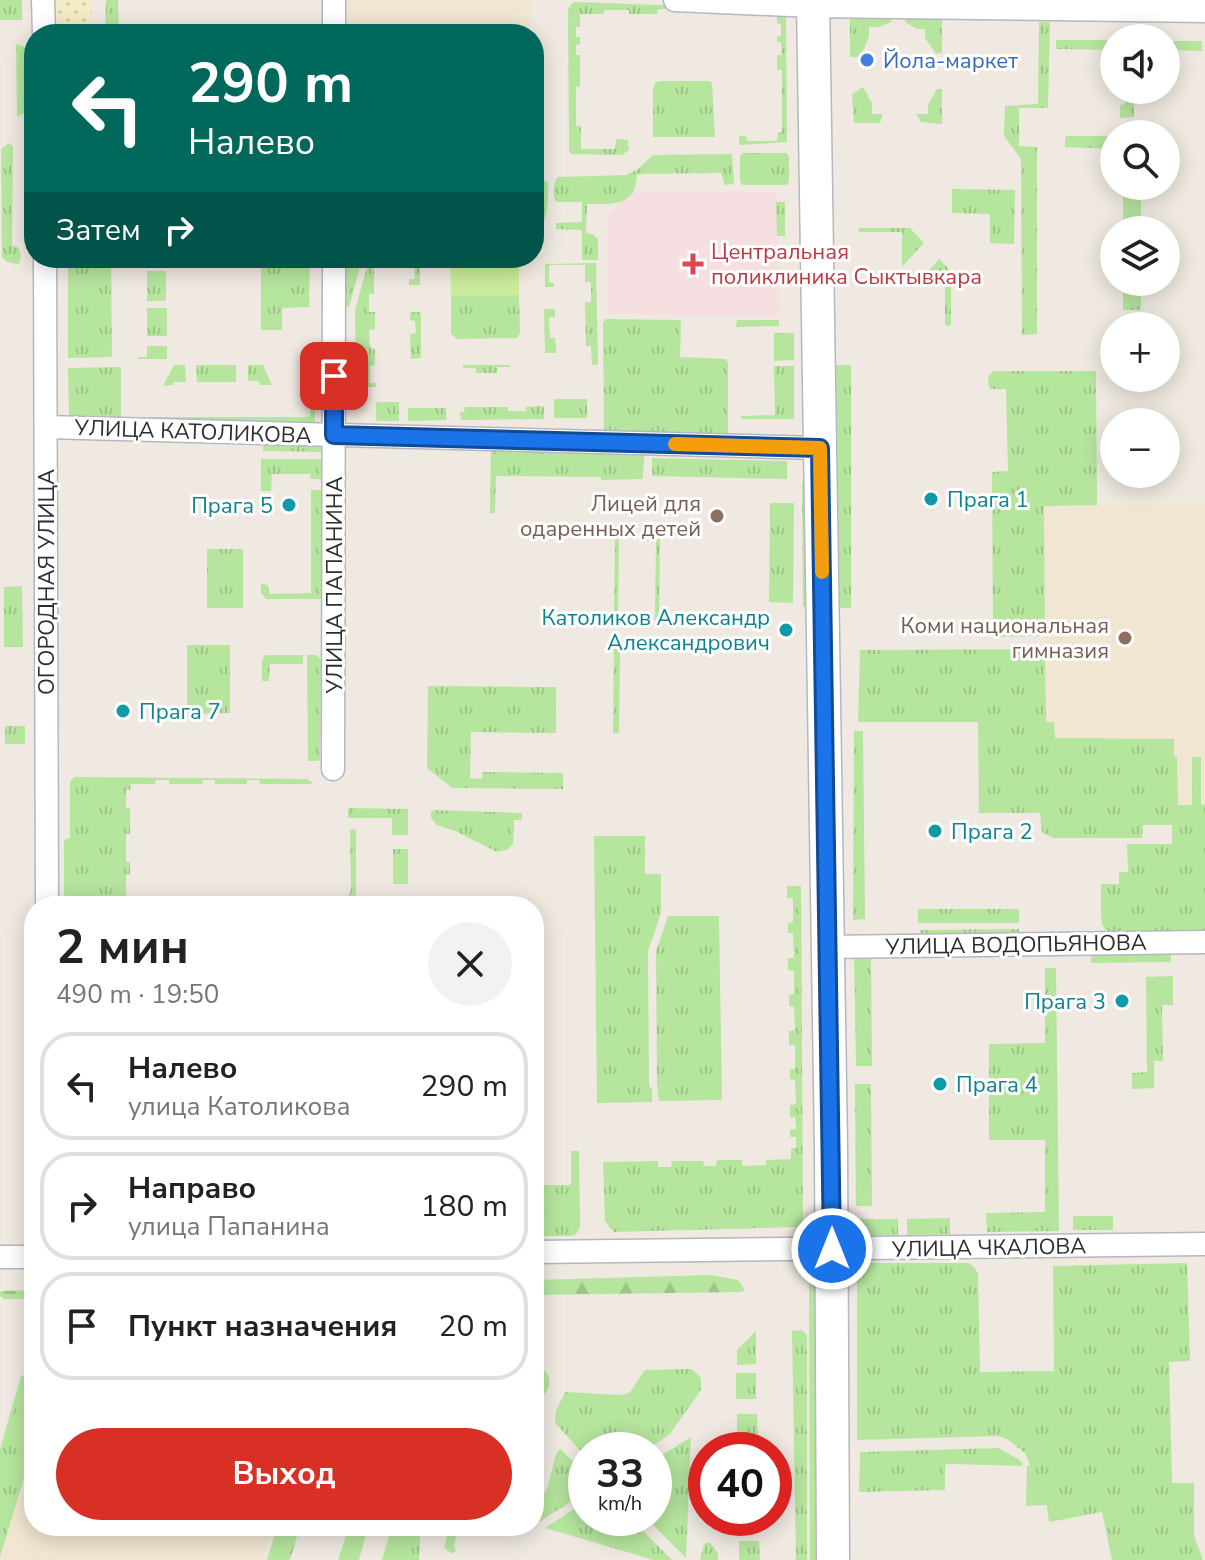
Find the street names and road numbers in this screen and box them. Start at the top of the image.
street label: УЛИЦА КАТОЛИКОВА [73,413,312,451]
street label: ОГОРОДНАЯ УЛИЦА [32,469,62,695]
street label: УЛИЦА ПАПАНИНА [320,477,350,694]
street label: УЛИЦА ВОДОПЬЯНОВА [884,928,1147,962]
street label: УЛИЦА ЧКАЛОВА [891,1231,1086,1265]

